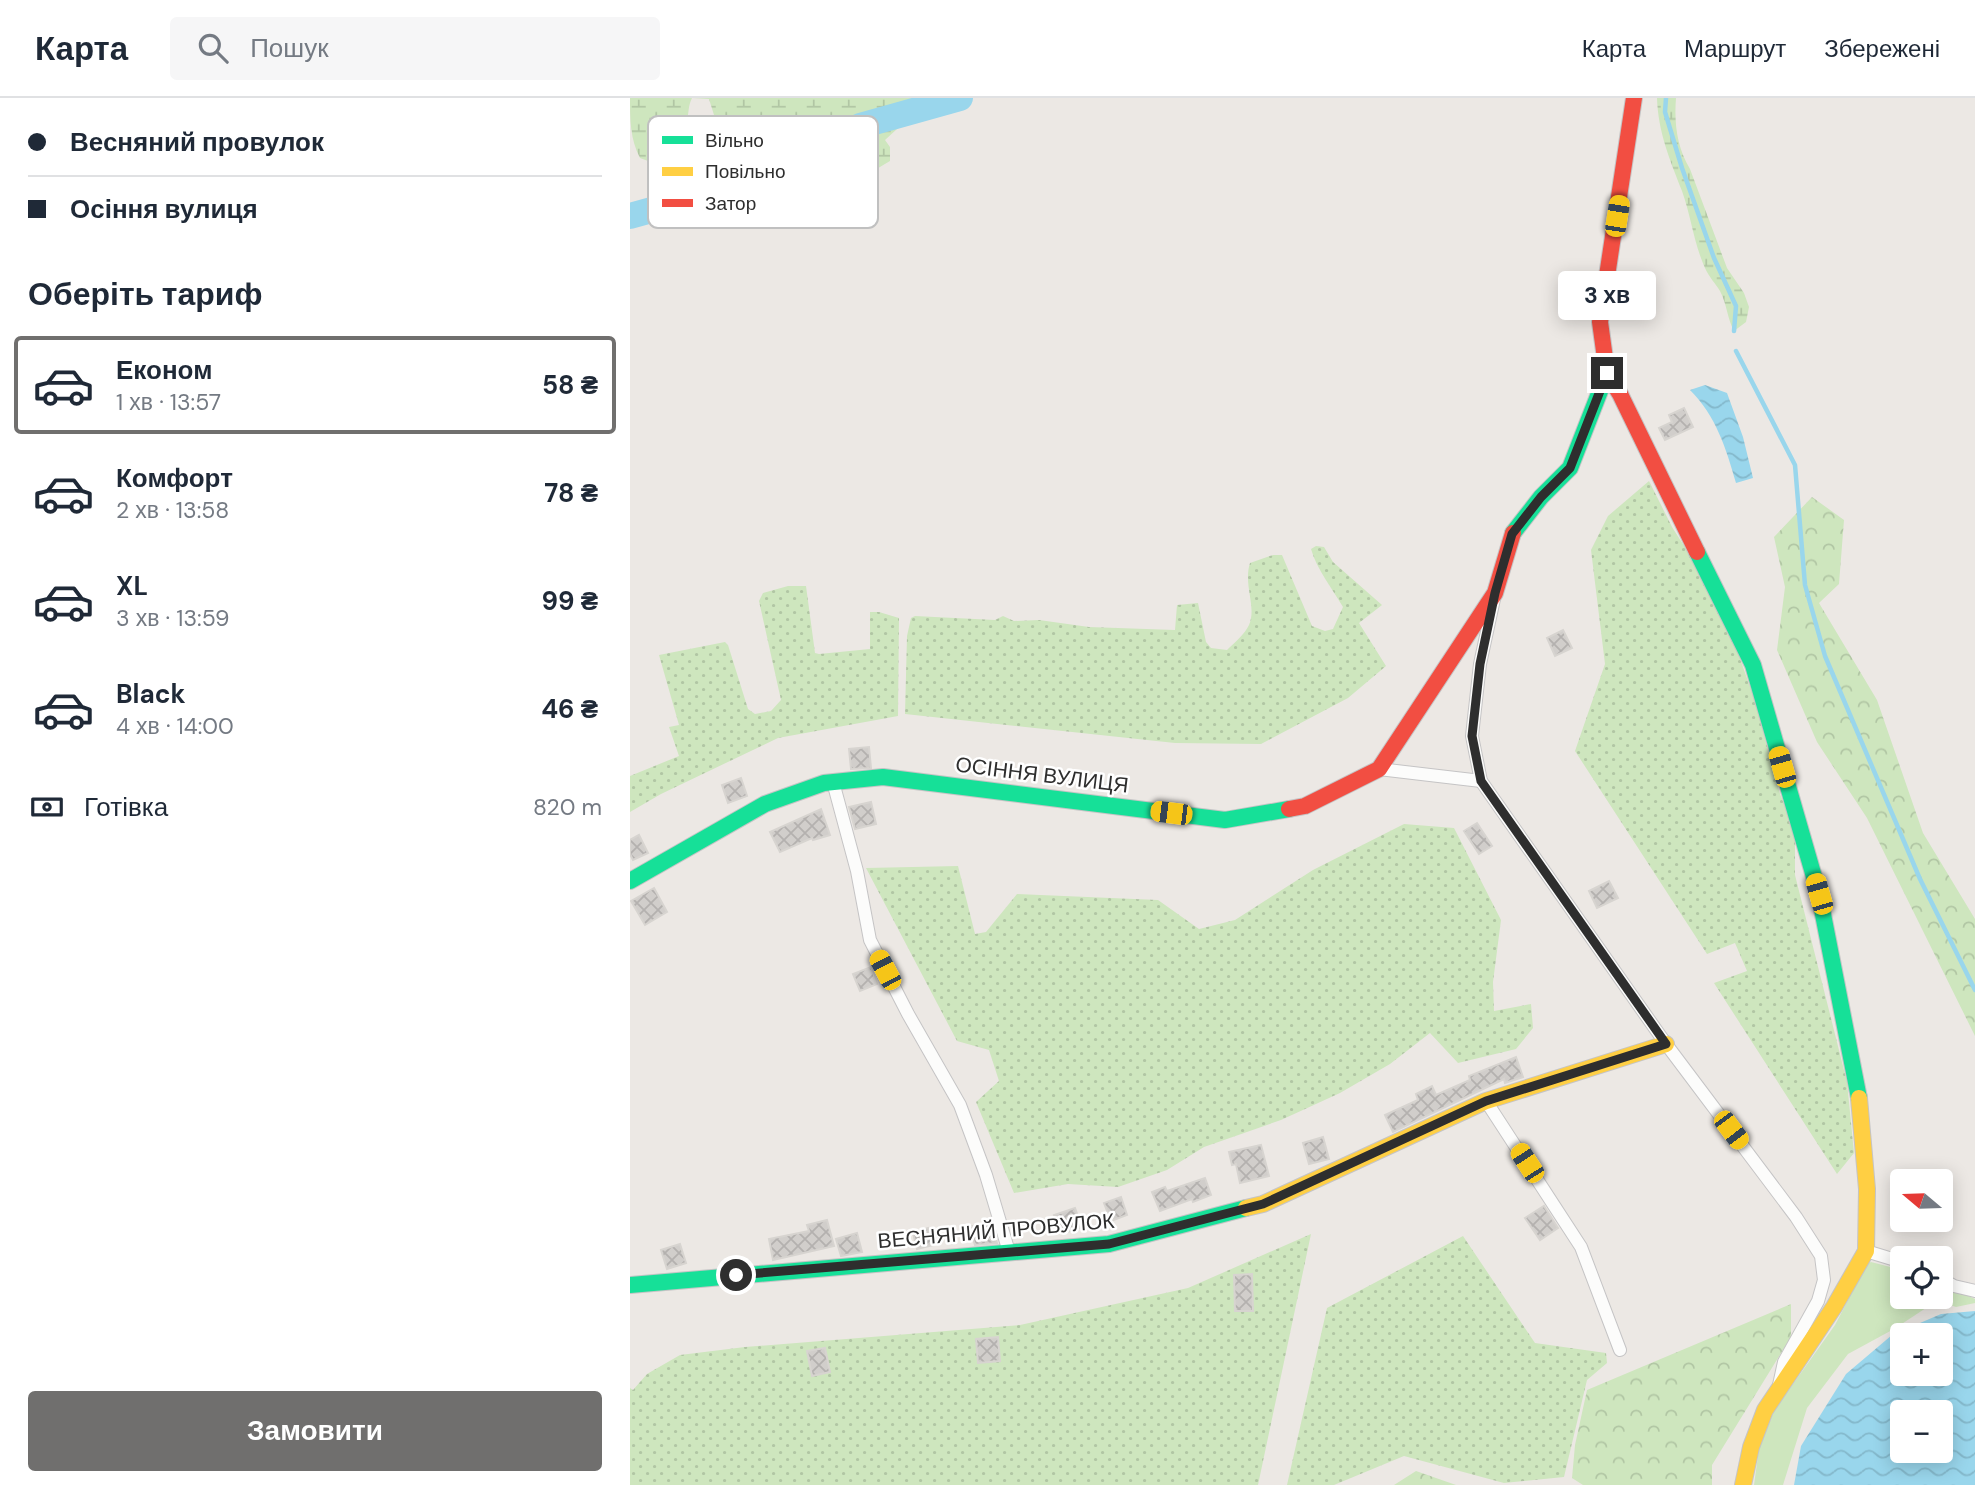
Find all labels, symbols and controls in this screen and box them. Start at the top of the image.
search box [170,17,660,80]
text: Карта [35,27,128,70]
icon: search [194,29,232,67]
text: Пошук [250,31,329,65]
text: Карта [1582,33,1646,64]
text: Маршрут [1684,33,1786,64]
text: Збережені [1824,33,1940,64]
legend [648,116,878,228]
text: Весняний провулок [70,125,324,159]
text: Вільно [705,128,764,153]
text: Повільно [705,159,786,184]
text: Затор [705,191,756,216]
text: Осіння вулиця [70,192,258,226]
car [1604,194,1631,238]
callout: 3 хв [1558,272,1656,320]
text: Оберіть тариф [28,273,262,315]
text: 3 хв [1584,280,1630,310]
text: Економ [116,353,212,387]
icon: car [32,354,95,417]
route end [1591,357,1623,389]
text: 58 ₴ [542,368,598,402]
text: 1 хв · 13:57 [116,387,221,417]
text: Комфорт [116,461,233,495]
icon: car [32,462,95,525]
text: 78 ₴ [544,476,598,510]
text: 2 хв · 13:58 [116,495,229,525]
text: XL [116,569,148,603]
icon: car [32,570,95,633]
text: 99 ₴ [542,584,598,618]
text: 3 хв · 13:59 [116,603,229,633]
text: Black [116,677,186,711]
icon: car [32,678,95,741]
text: 46 ₴ [541,692,598,726]
text: 4 хв · 14:00 [116,711,234,741]
car [1767,744,1798,790]
street label: ОСІННЯ ВУЛИЦЯ [954,751,1130,799]
icon: cash [28,788,66,826]
text: Готівка [84,790,168,824]
text: 820 m [533,792,602,822]
car [1149,800,1194,826]
car [1804,871,1835,917]
car [866,947,905,993]
car [1710,1107,1753,1153]
car [1507,1140,1548,1186]
north arrow [1890,1169,1953,1232]
map controls [1890,1169,1953,1463]
street label: ВЕСНЯНИЙ ПРОВУЛОК [876,1207,1116,1255]
button: locate [1890,1246,1953,1309]
route start [720,1259,752,1291]
button: + [1890,1323,1953,1386]
button: Замовити [28,1391,602,1471]
button: − [1890,1400,1953,1463]

